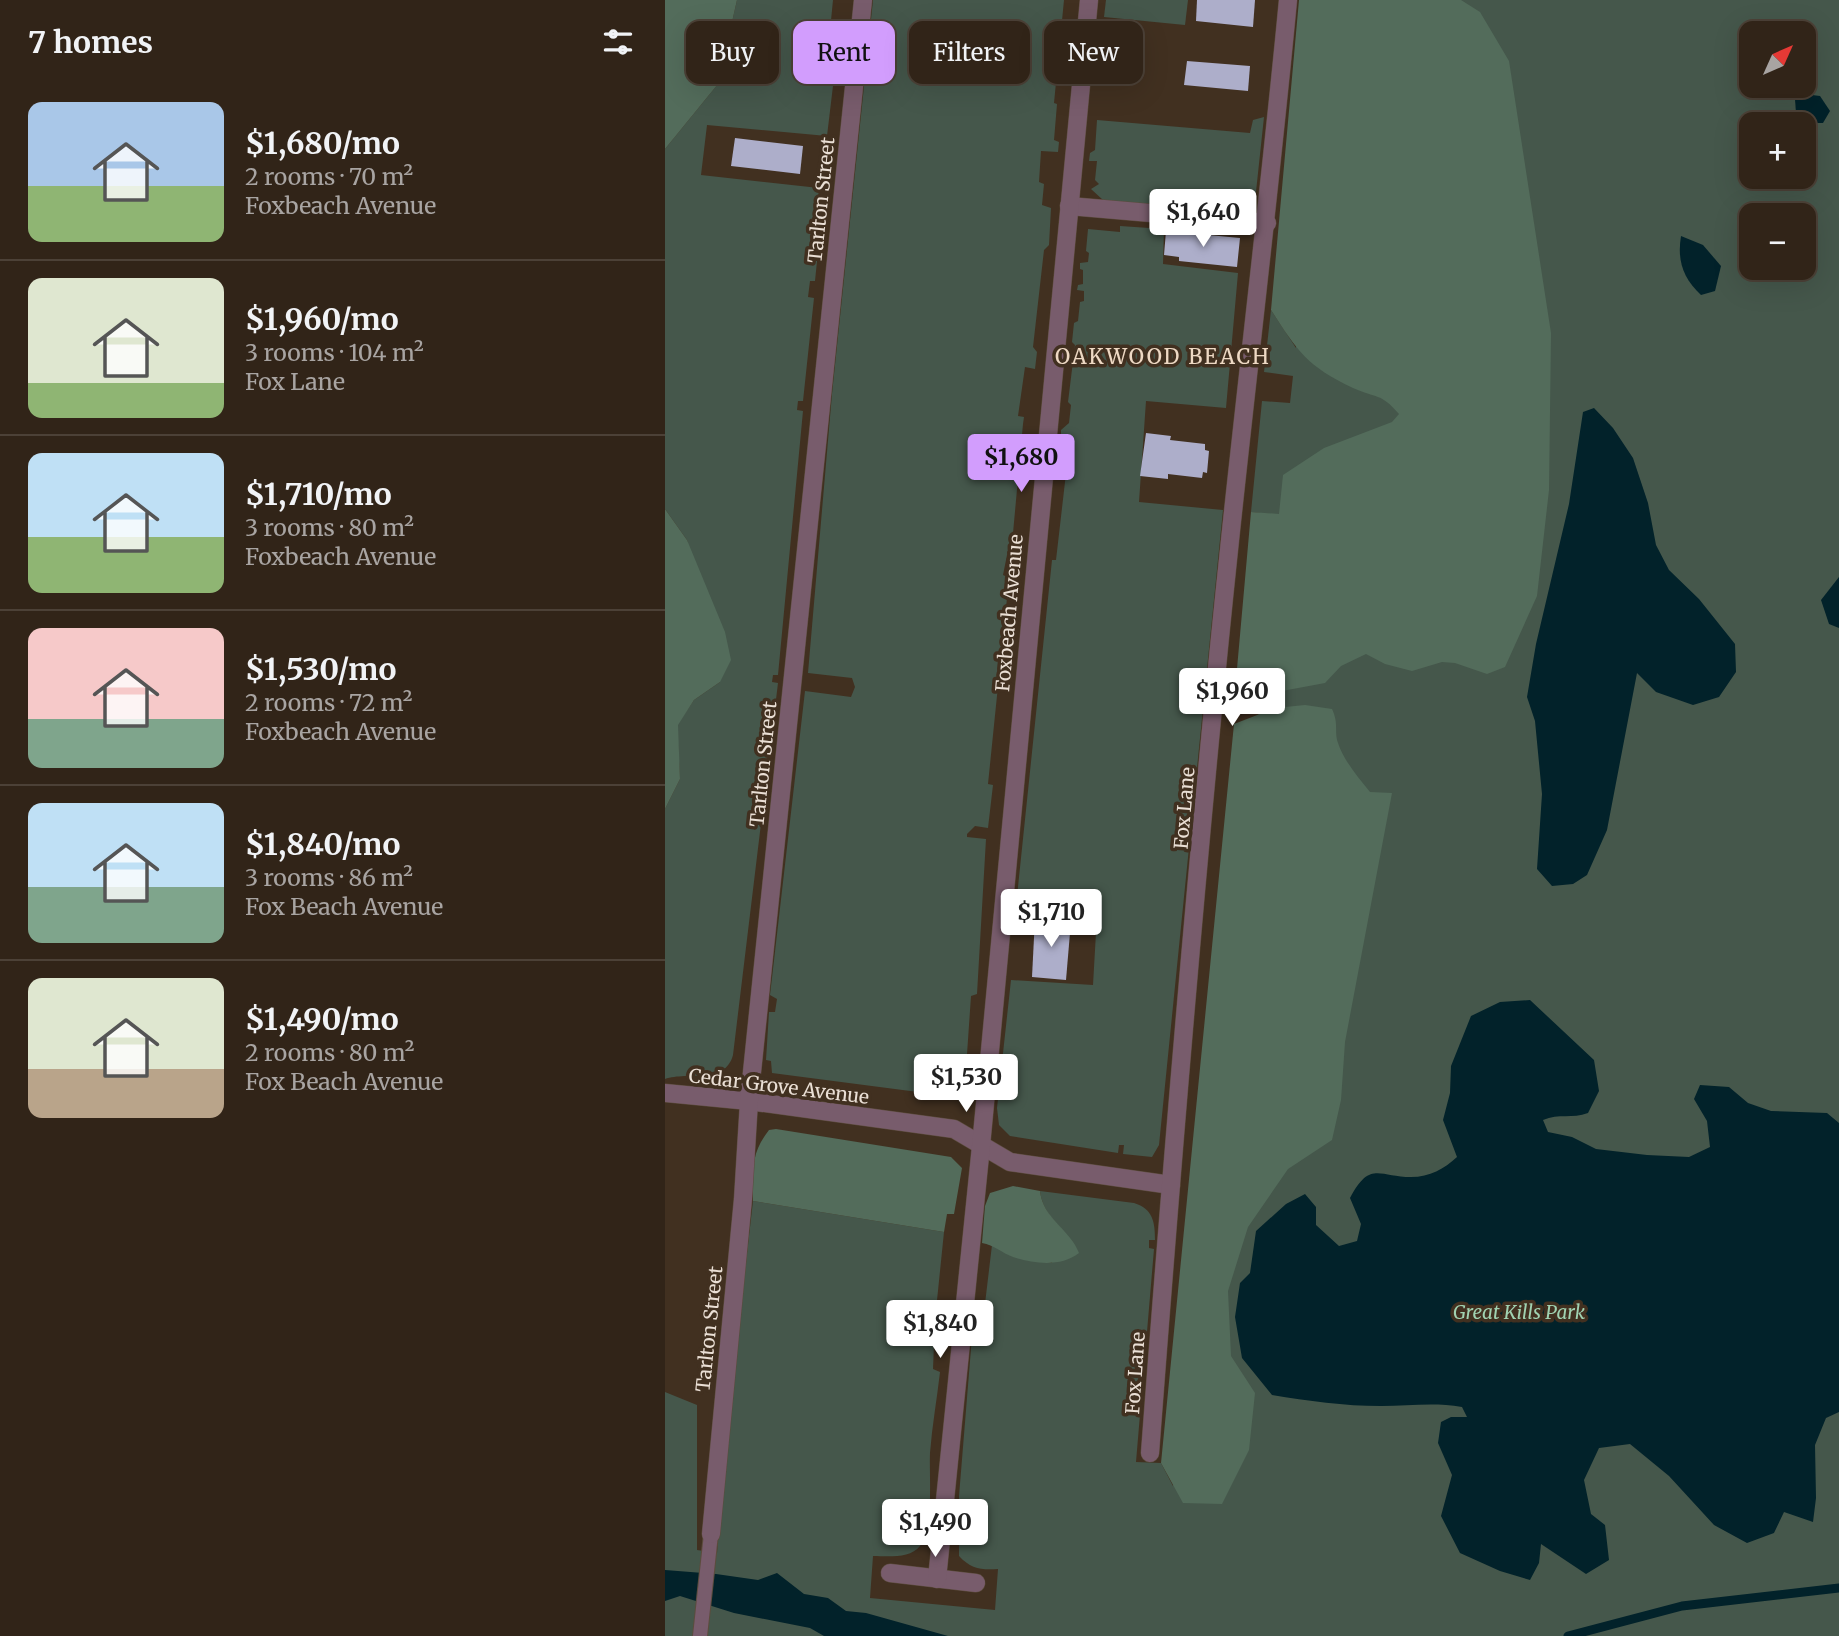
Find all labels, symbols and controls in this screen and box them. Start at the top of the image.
chip: Buy [686,21,779,84]
chip: Rent [793,21,895,84]
chip: Filters [909,21,1030,84]
chip: New [1044,21,1143,84]
north arrow [1739,21,1817,98]
map controls [1739,21,1816,280]
text: 7 homes [28,23,153,61]
icon: filters [599,23,637,61]
button: + [1739,112,1816,189]
text: $1,680/mo [245,124,400,162]
icon: home [84,130,168,214]
street label: Tarlton Street [802,135,840,264]
text: 2 rooms · 70 m² [245,162,413,191]
pin: $1,640 [1146,190,1260,249]
text: Foxbeach Avenue [245,191,436,220]
text: $1,640 [1165,197,1241,226]
button: − [1739,203,1816,280]
text: $1,960/mo [245,300,399,338]
icon: home [84,306,168,390]
text: 3 rooms · 104 m² [245,338,424,367]
district label: OAKWOOD BEACH [1055,343,1271,370]
text: Fox Lane [245,367,345,396]
pin: $1,680 [964,434,1078,494]
text: $1,680 [984,442,1058,471]
text: $1,710/mo [245,475,392,513]
icon: home [84,481,168,565]
text: 3 rooms · 80 m² [245,513,414,542]
street label: Foxbeach Avenue [990,533,1028,693]
text: Foxbeach Avenue [245,542,436,571]
text: $1,530/mo [245,650,396,688]
icon: home [84,656,168,740]
pin: $1,960 [1175,668,1289,728]
text: $1,960 [1195,676,1269,705]
text: 2 rooms · 72 m² [245,688,412,717]
street label: Tarlton Street [744,699,782,828]
text: Foxbeach Avenue [245,717,436,746]
street label: Fox Lane [1168,766,1200,850]
text: $1,840/mo [245,825,400,863]
icon: home [84,831,168,915]
text: 3 rooms · 86 m² [245,863,413,892]
pin: $1,710 [994,890,1108,949]
text: Fox Beach Avenue [245,892,443,921]
text: $1,710 [1017,897,1085,926]
text: $1,490/mo [245,1000,399,1038]
icon: home [84,1006,168,1090]
text: 2 rooms · 80 m² [245,1038,414,1067]
pin: $1,530 [909,1054,1023,1114]
text: $1,530 [930,1062,1002,1091]
street label: Cedar Grove Avenue [687,1063,871,1109]
text: Fox Beach Avenue [245,1067,443,1096]
street label: Tarlton Street [690,1264,728,1393]
pin: $1,840 [883,1300,997,1360]
park label: Great Kills Park [1453,1300,1586,1324]
text: $1,840 [902,1308,978,1337]
street label: Fox Lane [1120,1331,1150,1415]
pin: $1,490 [878,1500,992,1559]
text: $1,490 [898,1507,972,1536]

